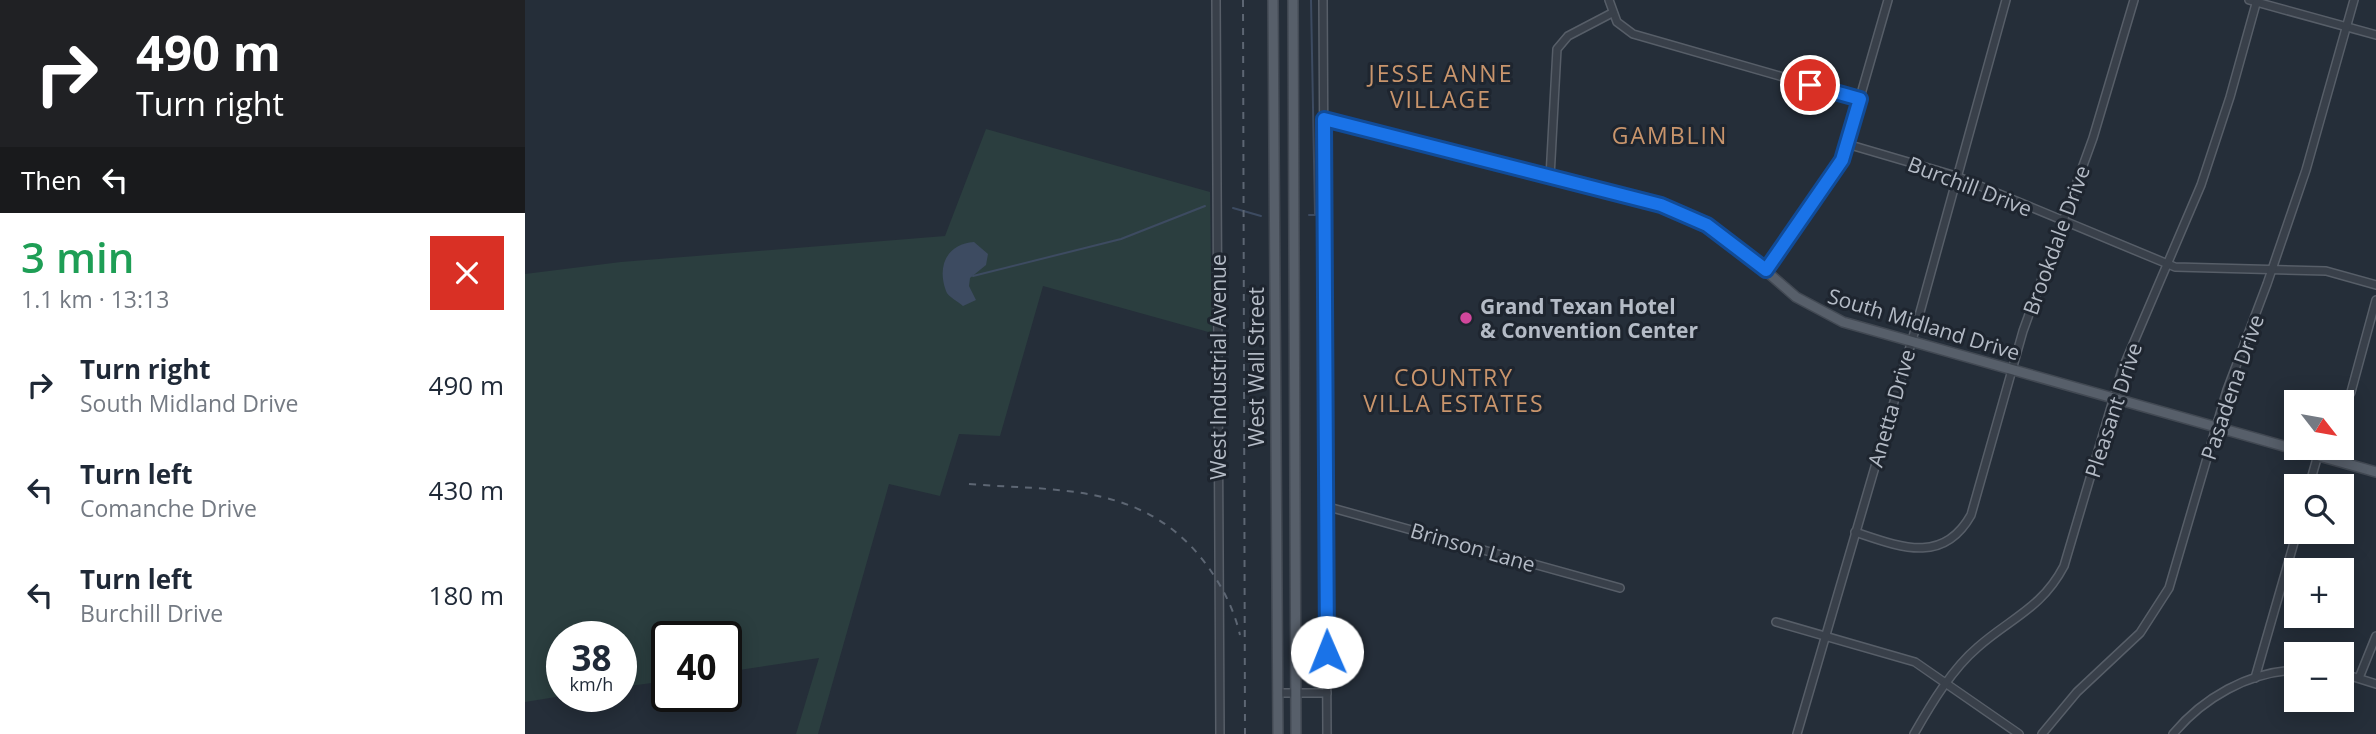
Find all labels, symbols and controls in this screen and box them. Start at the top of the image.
text: 490 m [136,19,281,85]
icon: right [21,28,112,119]
pin [1780,55,1840,115]
district label: JESSE ANNE VILLAGE [1367,57,1513,115]
icon: arrive [1791,66,1829,104]
text: Turn right [136,82,284,125]
district label: GAMBLIN [1612,119,1728,151]
street label: Burchill Drive [1904,150,2036,222]
icon: left [96,161,134,199]
street label: Brookdale Drive [2016,161,2096,319]
text: Then [21,162,82,198]
text: 3 min [21,228,134,285]
button: close [430,236,504,310]
street label: West Industrial Avenue [1204,254,1232,480]
street label: South Midland Drive [1825,281,2023,367]
text: 1.1 km · 13:13 [21,283,169,315]
street label: West Wall Street [1242,287,1270,447]
place label: Grand Texan Hotel & Convention Center [1480,292,1698,344]
marker: Grand Texan Hotel & Convention Center [1458,310,1474,326]
street label: Pasadena Drive [2194,311,2270,463]
street label: Pleasant Drive [2078,339,2148,481]
street label: Anetta Drive [1861,346,1921,470]
text: Turn right [80,351,211,387]
district label: COUNTRY VILLA ESTATES [1363,361,1545,419]
icon: right [21,366,59,404]
text: 490 m [429,367,504,403]
text: South Midland Drive [80,387,298,419]
north arrow [2284,390,2354,460]
map controls [2284,390,2354,712]
text: Turn left [80,456,192,492]
icon: left [21,471,59,509]
text: 430 m [429,472,504,508]
button: search [2284,474,2354,544]
text: Comanche Drive [80,492,257,524]
street label: Brinson Lane [1407,516,1539,578]
button: + [2284,558,2354,628]
text: Turn left [80,561,192,597]
icon: left [21,576,59,614]
text: 180 m [429,577,504,613]
text: Burchill Drive [80,597,223,629]
position arrow [1290,615,1364,689]
speed limit sign: 40 [651,621,742,712]
text: 38 [571,634,612,681]
button: − [2284,642,2354,712]
text: km/h [570,672,613,696]

